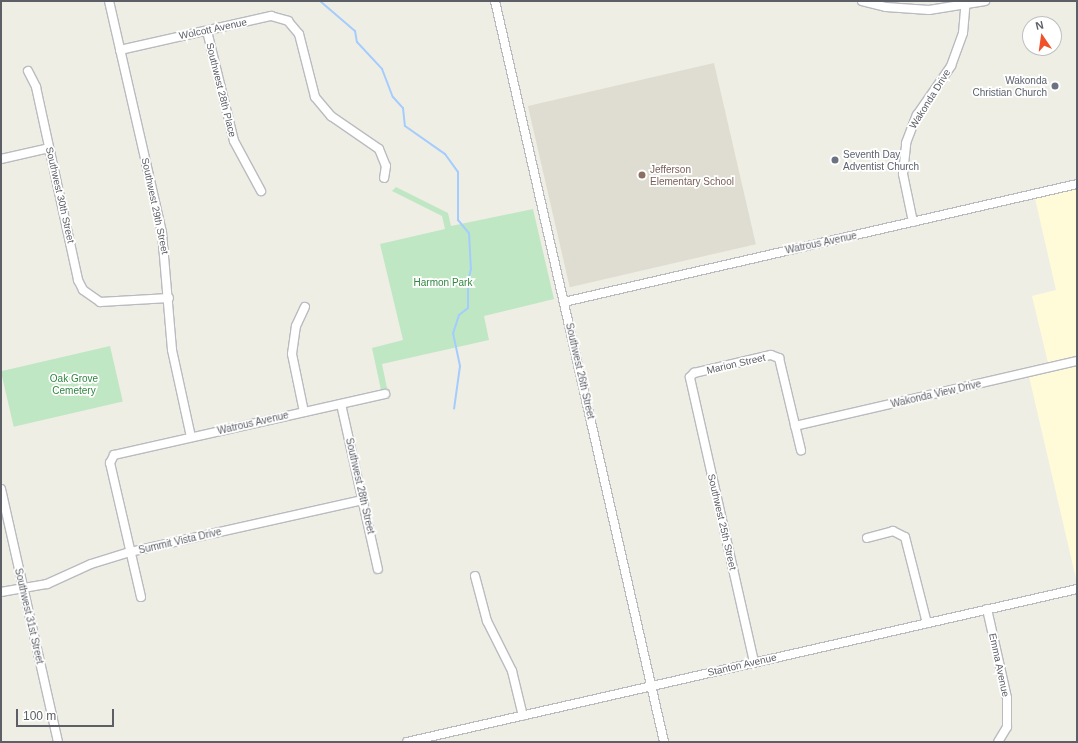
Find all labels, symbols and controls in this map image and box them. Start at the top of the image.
street label: Wolcott Avenue [178,16,248,42]
north arrow [1022,16,1062,56]
text: N [1034,19,1045,32]
street label: Southwest 28th Place [203,42,239,138]
street label: Wakonda Drive [907,67,953,131]
place label: Wakonda Christian Church [973,74,1047,98]
marker: Wakonda Christian Church [1050,81,1060,91]
street label: Southwest 30th Street [43,146,77,244]
place label: Seventh Day Adventist Church [843,148,919,172]
marker: Seventh Day Adventist Church [830,155,840,165]
street label: Southwest 29th Street [139,157,171,255]
place label: Jefferson Elementary School [650,163,734,186]
marker: Jefferson Elementary School [637,170,647,180]
street label: Watrous Avenue [784,230,858,256]
park label: Harmon Park [414,277,472,289]
street label: Southwest 26th Street [563,322,597,420]
street label: Marion Street [705,351,767,377]
park label: Oak Grove Cemetery [50,372,98,396]
street label: Wakonda View Drive [890,378,982,410]
street label: Watrous Avenue [216,409,290,437]
street label: Southwest 28th Street [343,437,377,535]
street label: Southwest 25th Street [705,473,739,571]
street label: Summit Vista Drive [137,526,223,556]
street label: Southwest 31st Street [12,567,46,665]
street label: Emma Avenue [986,632,1012,698]
street label: Stanton Avenue [706,651,778,679]
scale bar [18,701,116,727]
text: 100 m [23,709,56,723]

